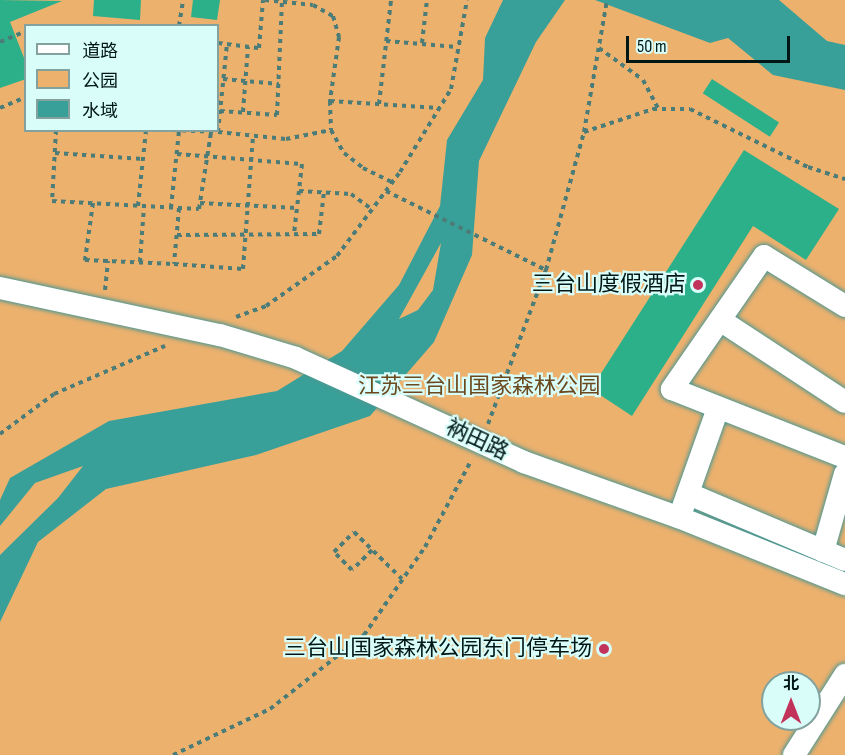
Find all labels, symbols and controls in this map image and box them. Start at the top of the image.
legend [24,24,219,132]
scale bar [629,24,792,62]
text: 50 m [637,36,667,57]
text: 道路 [82,41,118,62]
text: 公园 [82,71,118,92]
text: 水域 [82,101,118,122]
place label: 三台山度假酒店 [532,272,686,298]
marker: 三台山度假酒店 [691,278,705,292]
park label: 江苏三台山国家森林公园 [358,374,600,400]
street label: 衲田路 [442,414,512,466]
place label: 三台山国家森林公园东门停车场 [284,636,592,662]
marker: 三台山国家森林公园东门停车场 [597,642,611,656]
north arrow [761,671,821,731]
text: 北 [783,675,799,694]

